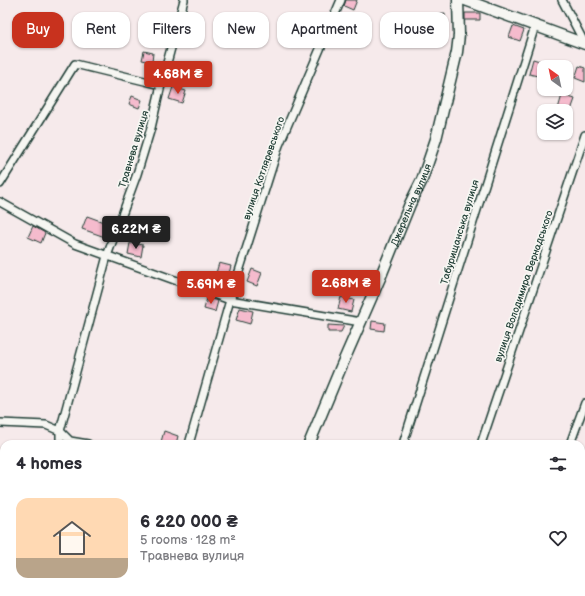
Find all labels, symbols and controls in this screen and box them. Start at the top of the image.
chip: Buy [12,12,64,48]
chip: Rent [72,12,130,48]
chip: Filters [138,12,205,48]
chip: New [213,12,269,48]
chip: Apartment [277,12,372,48]
chip: House [380,12,449,48]
north arrow [537,60,573,96]
map controls [537,60,573,140]
pin: 4.68M ₴ [141,61,215,95]
text: 4.68M ₴ [153,66,203,82]
button: layers [537,104,573,140]
street label: Травнева вулиця [116,109,152,189]
street label: вулиця Котляревського [241,115,287,221]
street label: Джерельна вулиця [389,162,434,248]
street label: Табурищанська вулиця [438,178,482,286]
street label: вулиця Володимира Вернадського [492,209,556,364]
pin: 6.22M ₴ [99,216,173,250]
text: 6.22M ₴ [111,221,161,237]
pin: 2.68M ₴ [309,270,383,304]
pin: 5.69M ₴ [174,271,248,305]
text: 2.68M ₴ [321,275,371,291]
text: 5.69M ₴ [186,276,236,292]
icon: filters [547,453,569,475]
text: 4 homes [16,454,82,474]
text: 6 220 000 ₴ [140,512,238,532]
icon: home [48,514,96,562]
icon: heart [547,527,569,549]
text: 5 rooms · 128 m² [140,532,236,548]
text: Травнева вулиця [140,548,244,564]

